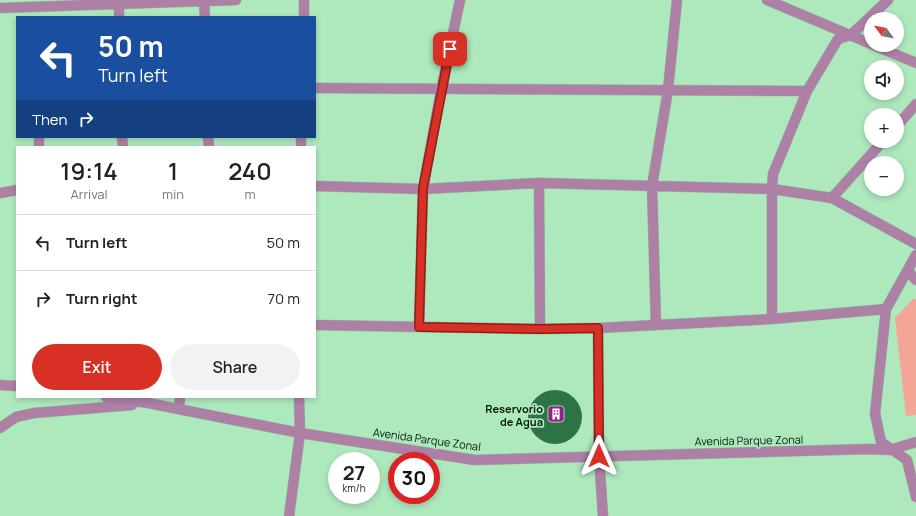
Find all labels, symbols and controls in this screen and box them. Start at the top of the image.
north arrow [864,12,904,52]
map controls [864,12,904,196]
text: 50 m [98,27,164,65]
icon: left [32,32,84,84]
pin [433,32,467,66]
icon: arrive [439,38,461,60]
button: sound [864,60,904,100]
text: Turn left [98,63,168,87]
icon: right [75,108,97,130]
button: + [864,108,904,148]
text: Then [32,109,67,130]
text: 19:14 [60,154,118,187]
text: 1 [168,154,178,187]
text: 240 [228,154,272,187]
button: − [864,156,904,196]
text: Arrival [70,185,108,203]
text: min [162,185,184,203]
text: m [244,185,255,203]
icon: left [32,232,54,254]
text: Turn left [66,232,128,253]
text: 50 m [266,232,300,253]
icon: right [32,288,54,310]
text: Turn right [66,288,137,309]
text: 70 m [268,288,300,309]
button: Exit [32,344,162,390]
button: Share [170,344,300,390]
place label: Reservorio de Agua [485,401,543,429]
building icon: Reservorio de Agua [546,404,566,424]
street label: Avenida Parque Zonal [372,424,482,454]
street label: Avenida Parque Zonal [695,432,803,448]
position arrow [578,435,620,477]
speed limit sign: 30 [388,452,440,504]
text: 27 [343,459,365,486]
text: km/h [342,481,366,495]

